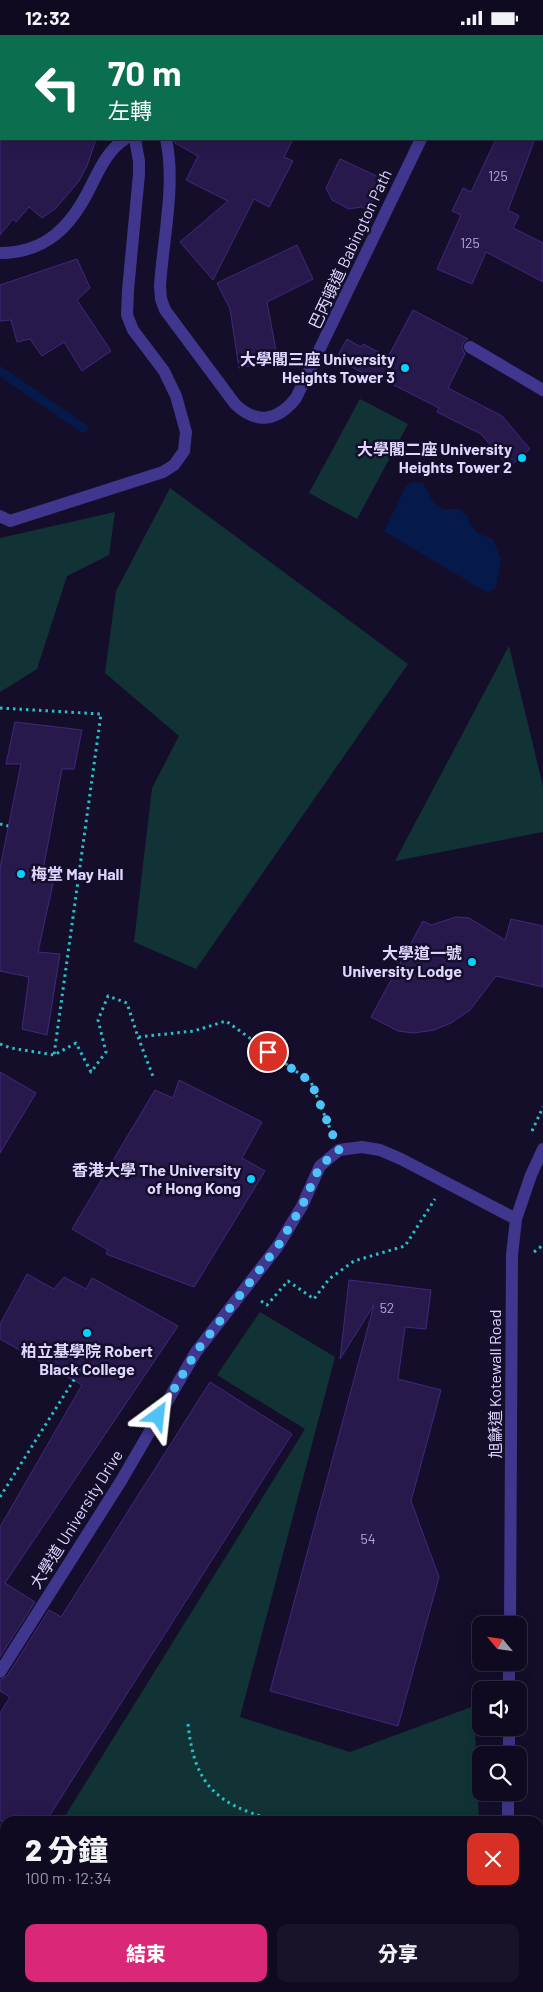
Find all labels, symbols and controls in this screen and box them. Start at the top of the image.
text: 12:32 [25,6,70,29]
text: 70 m [108,51,182,93]
icon: left [25,55,90,120]
text: 左轉 [108,97,152,123]
street label: 巴丙頓道 Babington Path [304,166,395,331]
house number: 125 [488,167,508,184]
house number: 125 [460,234,480,251]
place label: 大學閣三座 University Heights Tower 3 [240,349,395,386]
marker: 大學閣三座 University Heights Tower 3 [399,362,411,374]
place label: 大學閣二座 University Heights Tower 2 [357,439,512,476]
marker: 大學閣二座 University Heights Tower 2 [516,452,528,464]
place label: 梅堂 May Hall [31,864,124,883]
marker: 梅堂 May Hall [15,868,27,880]
place label: 大學道一號 University Lodge [342,943,462,980]
marker: 大學道一號 University Lodge [466,956,478,968]
pin [247,1031,289,1073]
icon: arrive [254,1038,282,1066]
place label: 香港大學 The University of Hong Kong [72,1160,241,1197]
marker: 香港大學 The University of Hong Kong [245,1173,257,1185]
house number: 52 [380,1299,394,1316]
street label: 旭龢道 Kotewall Road [485,1310,504,1458]
marker: 柏立基學院 Robert Black College [81,1327,93,1339]
place label: 柏立基學院 Robert Black College [21,1341,153,1378]
position arrow [131,1389,183,1441]
street label: 大學道 University Drive [25,1446,126,1592]
house number: 54 [361,1530,375,1547]
north arrow [472,1616,528,1671]
map controls [472,1616,527,1801]
button: sound [472,1681,527,1736]
button: search [472,1746,527,1801]
text: 2 分鐘 [25,1831,108,1867]
button: close [467,1833,519,1885]
text: 100 m · 12:34 [25,1868,112,1887]
button: 結束 [25,1924,267,1982]
button: 分享 [277,1924,519,1982]

